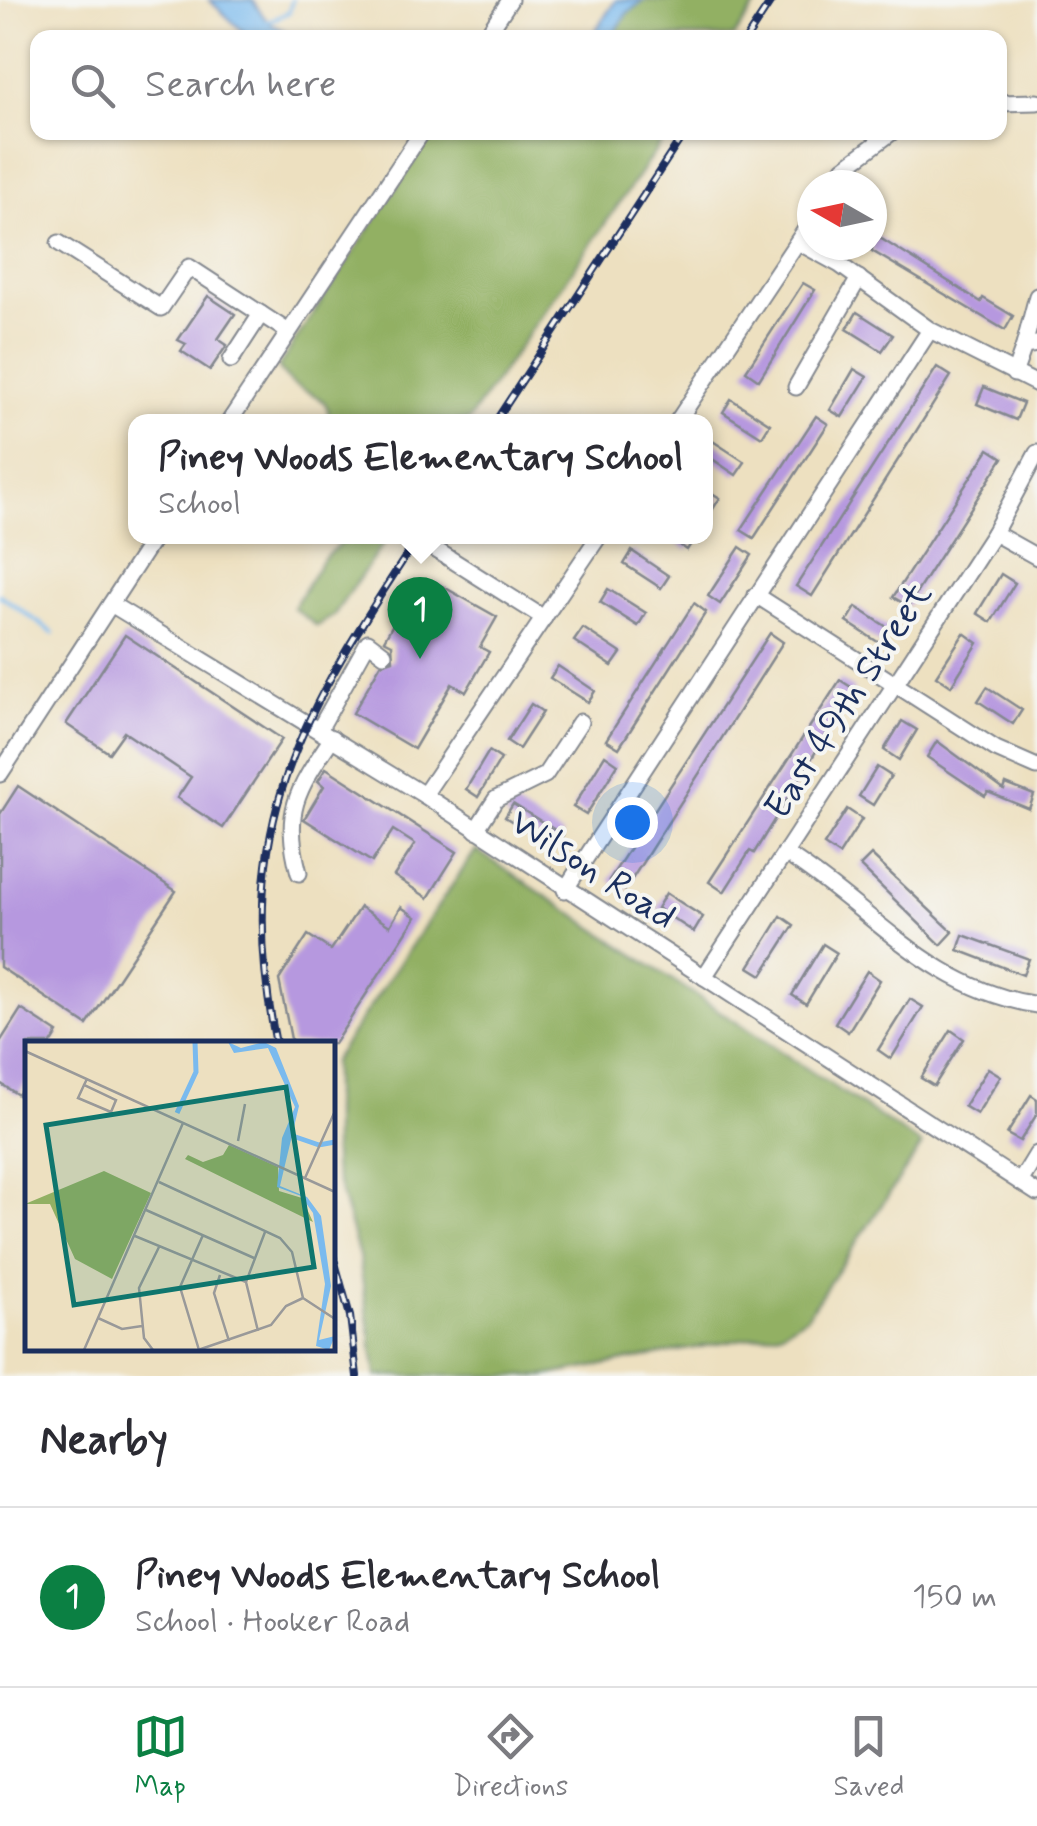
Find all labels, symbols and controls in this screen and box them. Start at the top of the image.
search box [30,30,1007,140]
icon: search [65,58,120,113]
text: Search here [145,61,336,110]
north arrow [797,170,887,260]
popup [128,414,713,544]
text: Piney Woods Elementary School [158,434,683,483]
text: School [158,483,241,525]
street label: East 49th Street [754,573,944,829]
pin: 1 [388,576,452,659]
your location [607,797,658,848]
street label: Wilson Road [500,798,685,942]
inset map [25,1041,335,1351]
text: Nearby [40,1414,168,1469]
text: Piney Woods Elementary School [135,1552,660,1601]
text: 1 [65,1576,80,1618]
text: 150 m [912,1576,997,1618]
text: School · Hooker Road [135,1601,410,1643]
tab: Map [133,1709,188,1806]
tab: Directions [453,1709,568,1806]
tab: Saved [834,1709,904,1806]

